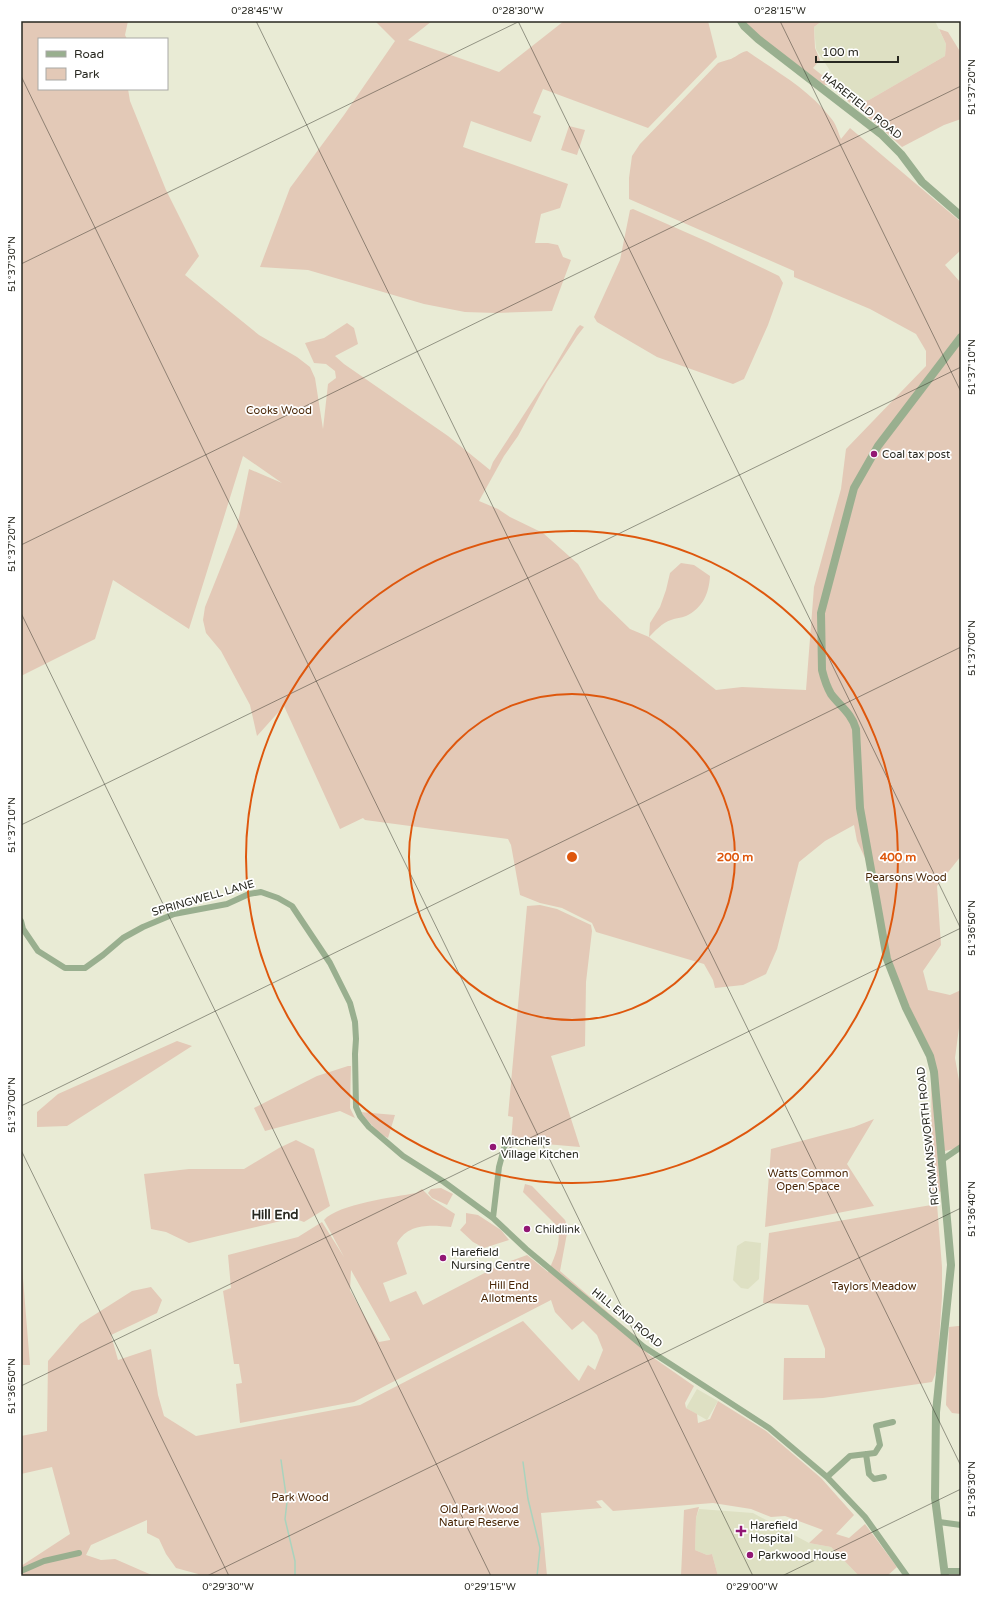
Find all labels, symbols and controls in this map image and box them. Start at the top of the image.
text: 0°28'45"W [231,5,283,17]
text: 0°28'30"W [492,5,544,17]
text: 0°28'15"W [754,5,806,17]
legend [38,38,168,90]
scale bar [816,38,898,64]
text: 100 m [822,45,859,59]
text: Road [74,47,104,61]
text: 51°37'20"N [966,59,978,115]
text: Park [74,67,100,81]
street label: HAREFIELD ROAD [820,70,904,142]
text: 51°37'30"N [6,236,18,292]
text: 51°37'10"N [966,339,978,395]
park label: Cooks Wood [246,404,312,417]
place label: Coal tax post [882,448,950,461]
marker: Coal tax post [869,449,879,459]
text: 51°37'20"N [6,516,18,572]
text: 51°37'00"N [966,620,978,676]
text: 51°37'10"N [6,797,18,853]
centre of rings [565,850,579,864]
text: 200 m [717,850,753,864]
text: 400 m [880,850,916,864]
park label: Pearsons Wood [865,871,947,884]
street label: SPRINGWELL LANE [150,877,256,919]
text: 51°36'50"N [966,900,978,956]
street label: RICKMANSWORTH ROAD [914,1066,942,1206]
text: 51°37'00"N [6,1077,18,1133]
place label: Mitchell's Village Kitchen [501,1135,579,1161]
marker: Mitchell's Village Kitchen [488,1142,498,1152]
park label: Watts Common Open Space [767,1167,849,1193]
text: 51°36'40"N [966,1181,978,1237]
district label: Hill End [251,1207,299,1223]
place label: Childlink [535,1223,580,1236]
marker: Childlink [522,1224,532,1234]
place label: Harefield Nursing Centre [451,1246,530,1272]
marker: Harefield Nursing Centre [438,1253,448,1263]
park label: Hill End Allotments [481,1279,537,1305]
park label: Taylors Meadow [832,1280,917,1293]
street label: HILL END ROAD [589,1286,665,1350]
text: 51°36'50"N [6,1358,18,1414]
text: 51°36'30"N [966,1461,978,1517]
park label: Park Wood [271,1491,329,1504]
park label: Old Park Wood Nature Reserve [439,1503,519,1529]
place label: Harefield Hospital [750,1519,798,1545]
marker: Harefield Hospital [735,1525,747,1537]
place label: Parkwood House [758,1549,846,1562]
marker: Parkwood House [745,1550,755,1560]
text: 0°29'30"W [202,1581,254,1593]
text: 0°29'15"W [464,1581,516,1593]
text: 0°29'00"W [726,1581,778,1593]

